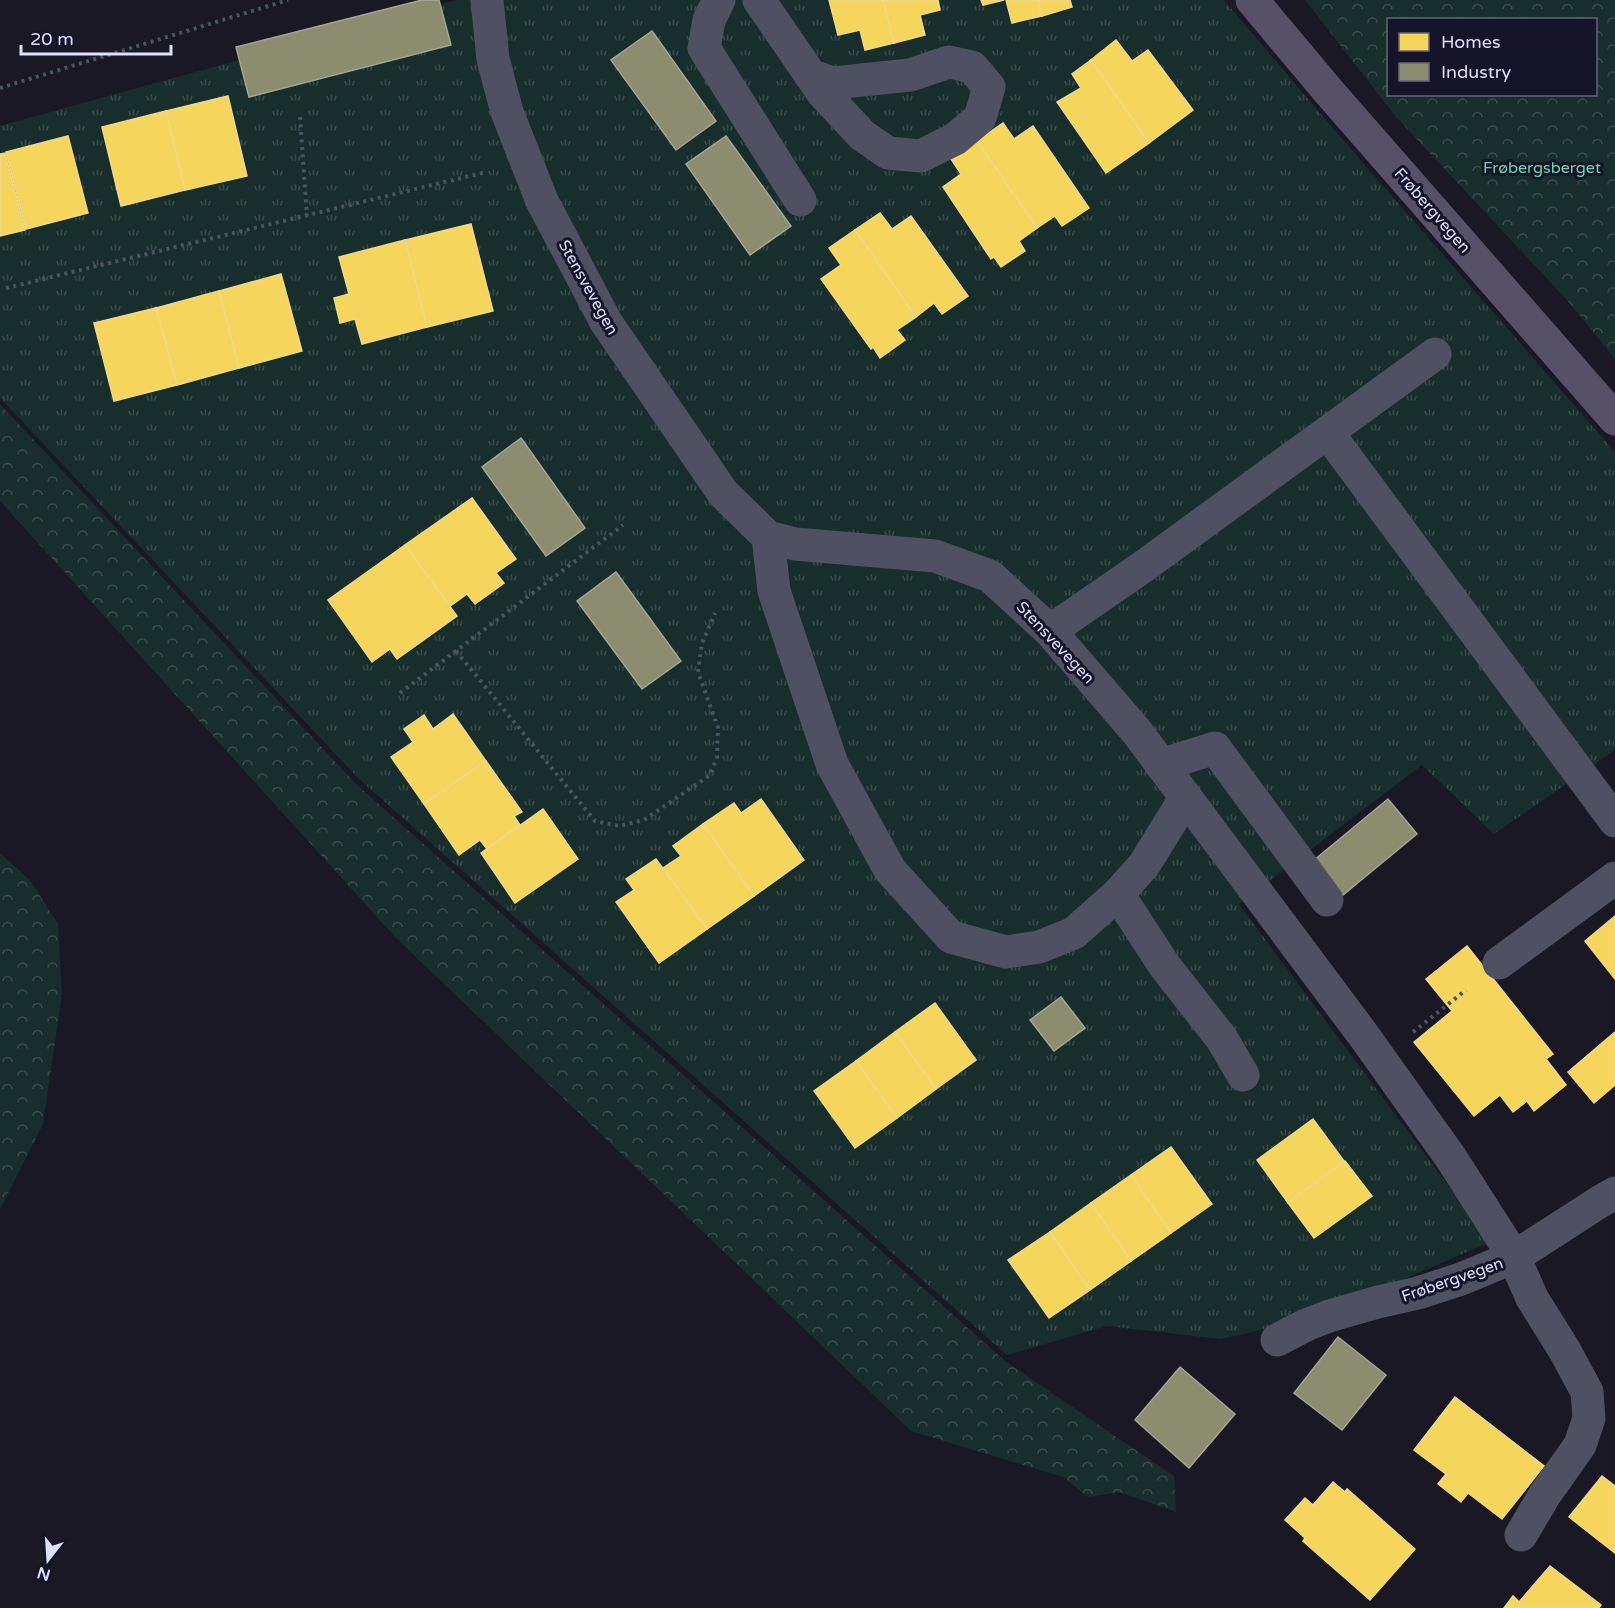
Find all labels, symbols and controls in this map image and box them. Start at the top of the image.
scale bar [21,18,171,56]
legend [1387,18,1597,96]
text: 20 m [30,28,74,50]
text: Homes [1441,31,1501,53]
text: Industry [1441,61,1512,83]
park label: Frøbergsberget [1483,158,1601,178]
street label: Frøbergvegen [1390,164,1475,257]
street label: Stensvevegen [554,236,622,339]
street label: Stensvevegen [1012,597,1099,688]
street label: Frøbergvegen [1399,1253,1506,1307]
north arrow [18,1530,78,1590]
text: N [35,1562,53,1585]

